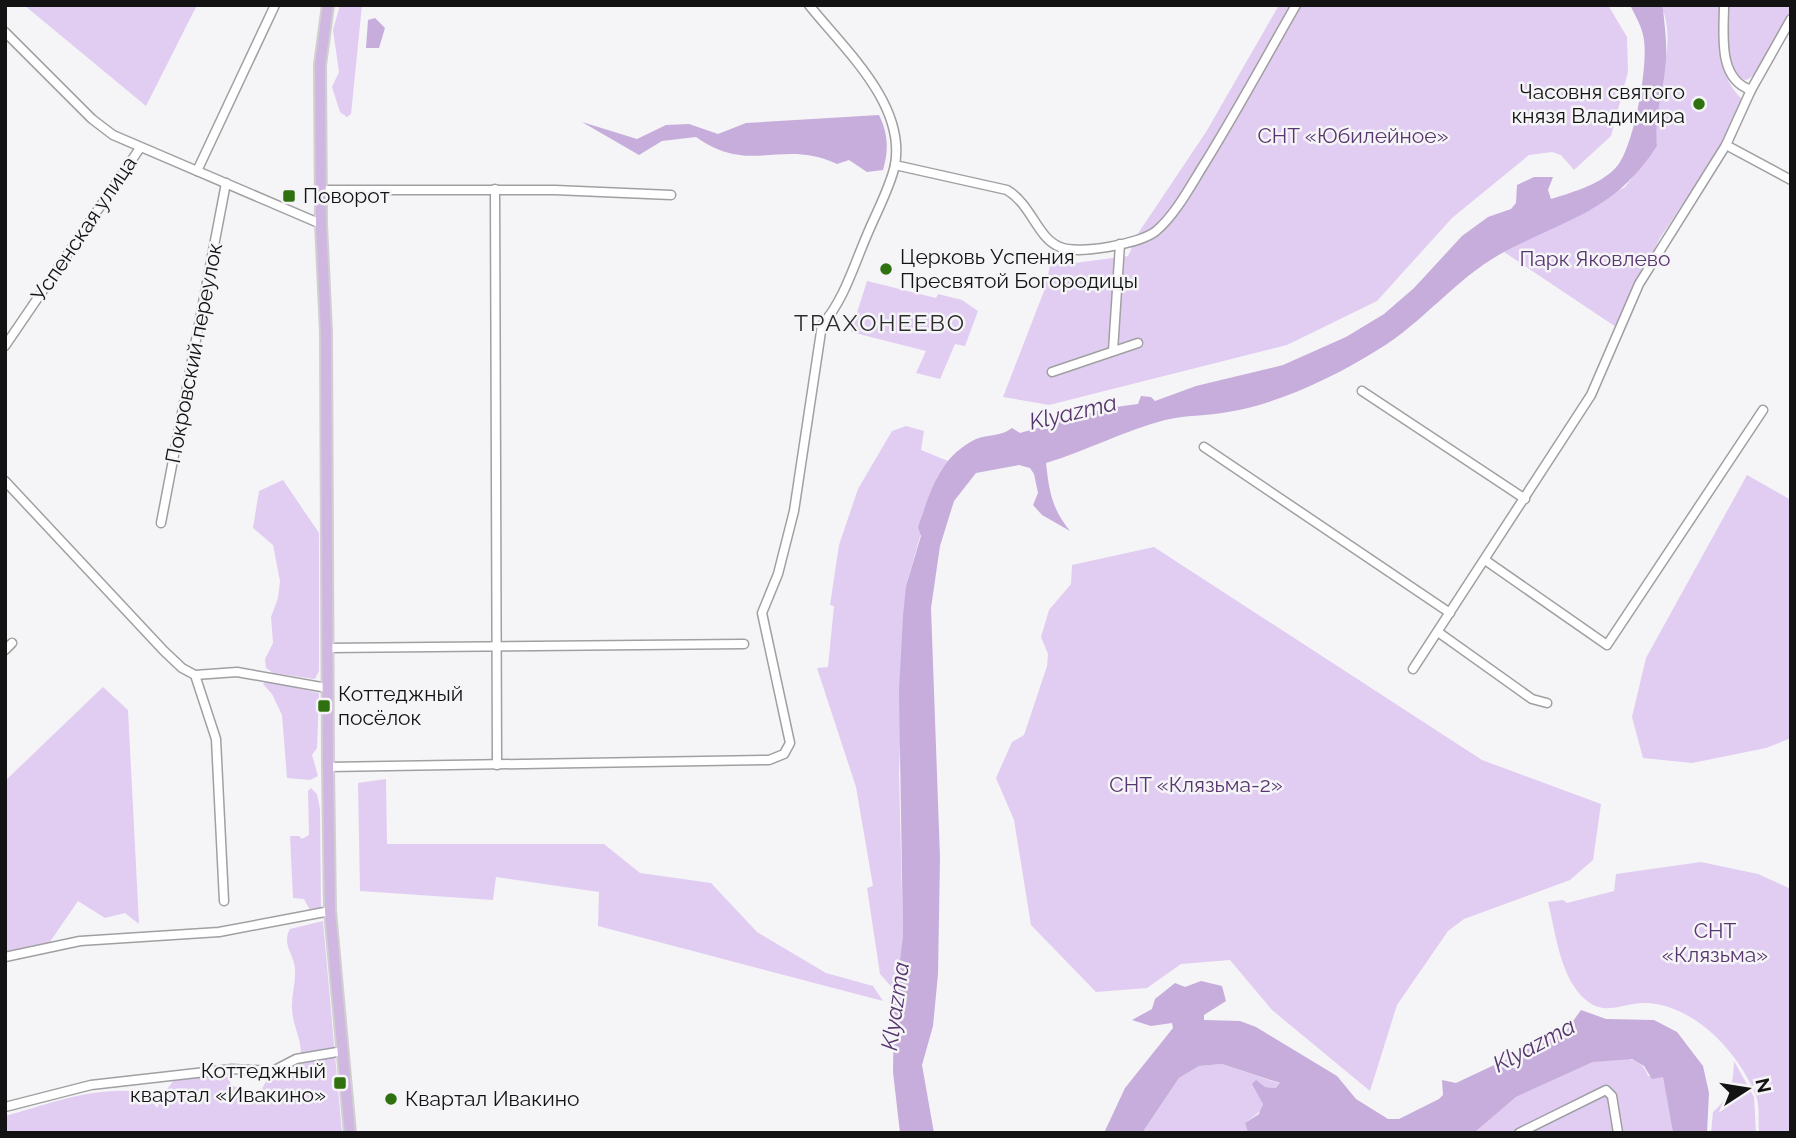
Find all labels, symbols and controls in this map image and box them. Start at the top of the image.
place label: Часовня святого князя Владимира [1511,79,1685,128]
marker: Часовня святого князя Владимира [1691,96,1707,112]
park label: СНТ «Юбилейное» [1257,123,1449,148]
street label: Успенская улица [26,151,141,306]
place label: Поворот [303,183,390,208]
marker: Поворот [281,188,297,204]
street label: Покровский переулок [160,241,227,465]
place label: Церковь Успения Пресвятой Богородицы [900,244,1138,293]
park label: Парк Яковлево [1519,246,1671,271]
marker: Церковь Успения Пресвятой Богородицы [878,261,894,277]
district label: ТРАХОНЕЕВО [794,309,966,336]
water label: Klyazma [1026,388,1120,435]
place label: Коттеджный посёлок [338,681,463,730]
marker: Коттеджный посёлок [316,698,332,714]
park label: СНТ «Клязьма-2» [1109,772,1283,797]
park label: СНТ «Клязьма» [1662,918,1768,967]
water label: Klyazma [875,960,914,1052]
water label: Klyazma [1488,1012,1580,1077]
north arrow [1712,1054,1782,1124]
place label: Коттеджный квартал «Ивакино» [130,1058,326,1107]
marker: Коттеджный квартал «Ивакино» [332,1075,348,1091]
text: N [1751,1076,1776,1095]
place label: Квартал Ивакино [405,1086,579,1111]
marker: Квартал Ивакино [383,1091,399,1107]

